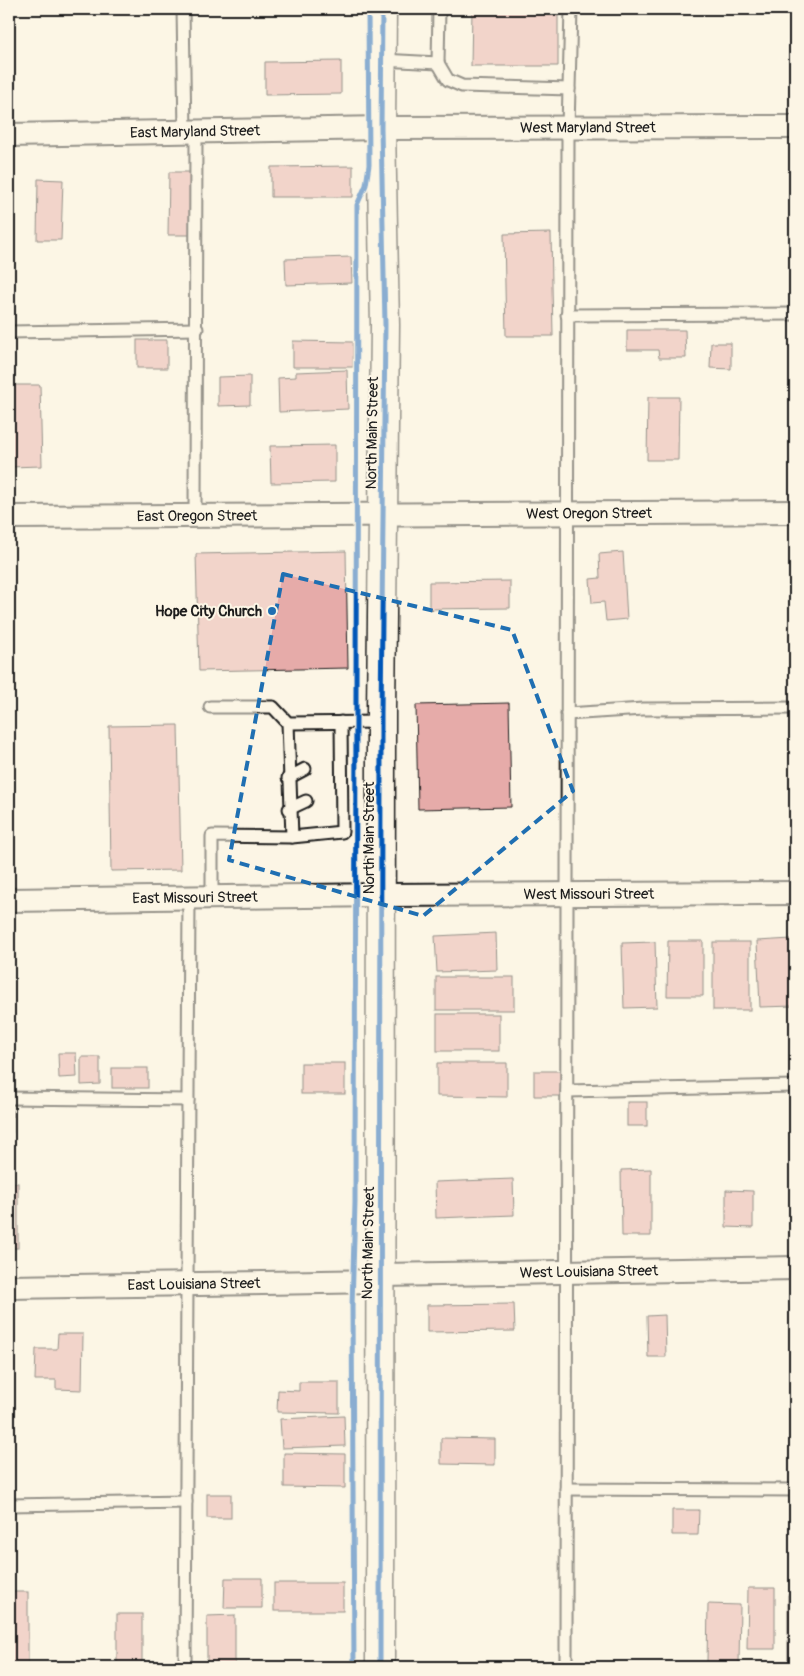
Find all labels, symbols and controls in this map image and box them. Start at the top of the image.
street label: West Maryland Street [520,118,657,138]
street label: East Maryland Street [130,121,261,143]
street label: North Main Street [362,376,383,489]
street label: West Oregon Street [526,504,653,524]
street label: East Oregon Street [137,506,258,526]
place label: Hope City Church [155,602,262,621]
marker: Hope City Church [266,605,278,617]
street label: North Main Street [360,781,379,894]
street label: West Missouri Street [524,885,655,904]
street label: East Missouri Street [132,888,259,908]
street label: North Main Street [358,1186,379,1299]
street label: West Louisiana Street [520,1261,659,1283]
street label: East Louisiana Street [127,1274,262,1295]

